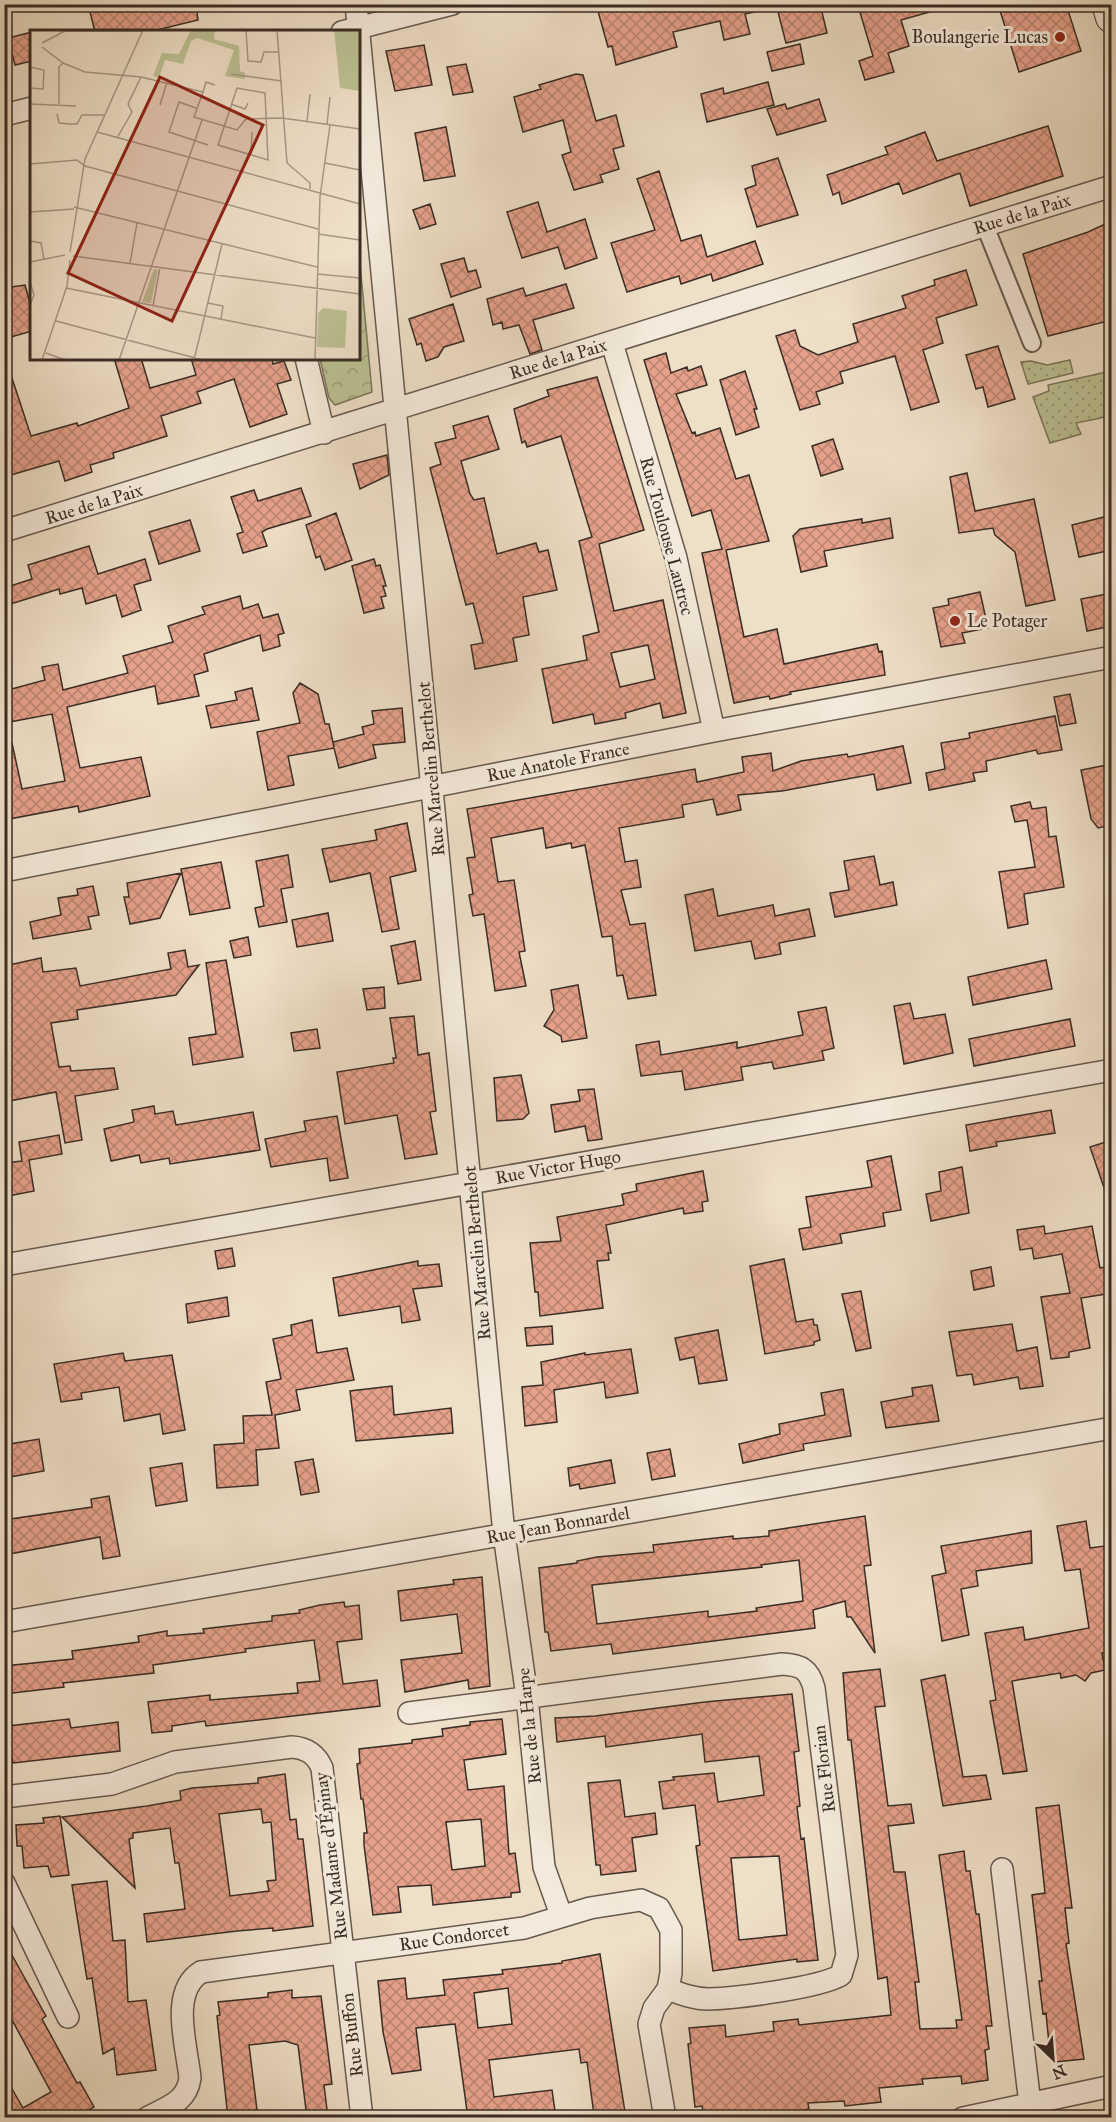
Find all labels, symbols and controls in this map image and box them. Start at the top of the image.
place label: Boulangerie Lucas [912,26,1048,49]
inset map [30,30,360,360]
marker: Boulangerie Lucas [1053,30,1067,44]
street label: Rue de la Paix [971,189,1073,239]
street label: Rue de la Paix [507,334,609,384]
street label: Rue Toulouse Lautrec [635,454,699,618]
street label: Rue de la Paix [43,479,145,529]
place label: Le Potager [967,610,1048,633]
marker: Le Potager [948,614,962,628]
street label: Rue Marcelin Berthelot [412,680,450,857]
street label: Rue Anatole France [485,737,631,787]
street label: Rue Victor Hugo [493,1145,623,1190]
street label: Rue Marcelin Berthelot [458,1164,496,1341]
street label: Rue Jean Bonnardel [484,1502,632,1549]
street label: Rue de la Harpe [512,1667,546,1785]
street label: Rue Florian [808,1724,840,1814]
street label: Rue Madame d'Épinay [308,1770,352,1941]
street label: Rue Condorcet [398,1918,511,1956]
street label: Rue Buffon [336,1991,368,2078]
north arrow [1023,2029,1083,2089]
text: N [1049,2061,1069,2084]

